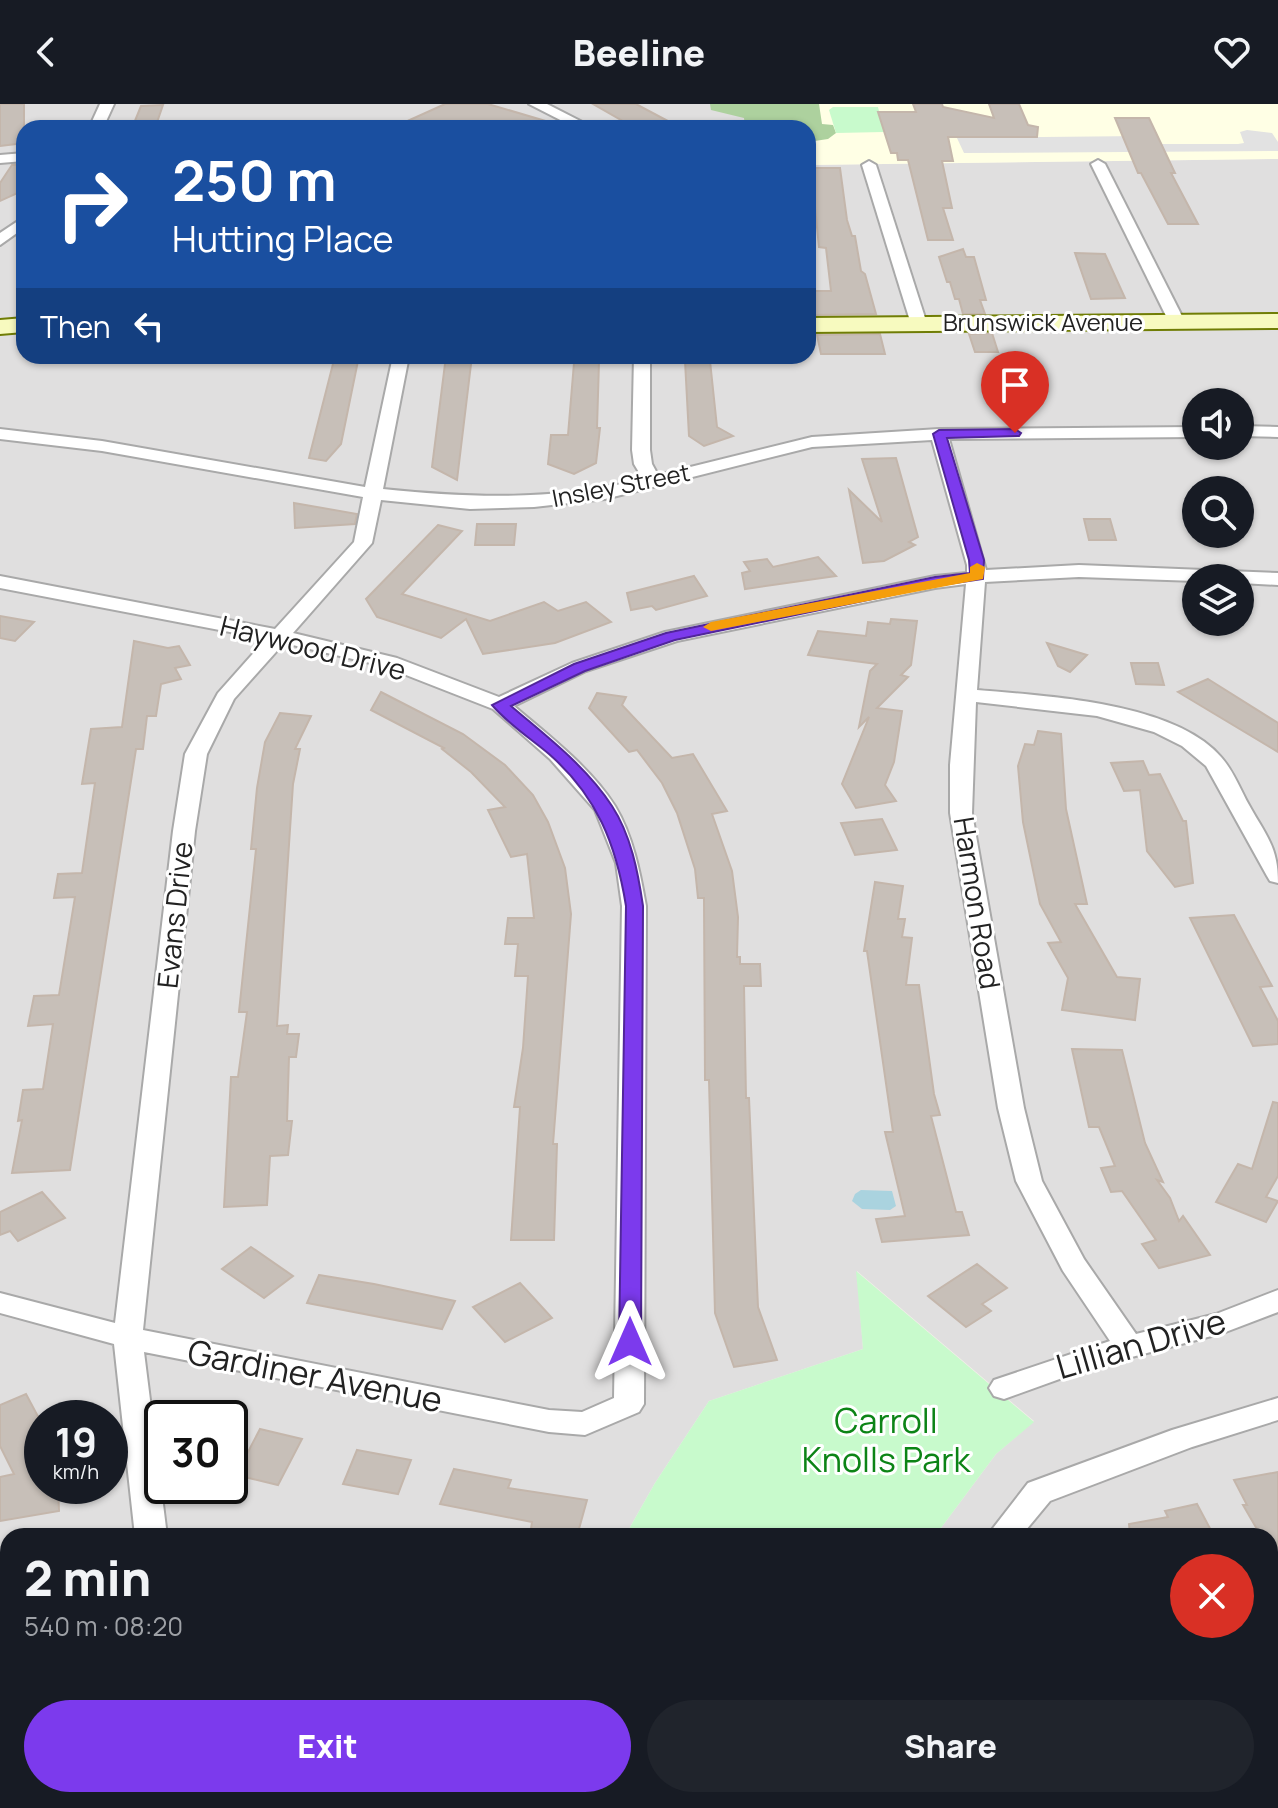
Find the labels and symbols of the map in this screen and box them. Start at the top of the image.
street label: Brunswick Avenue [943,305,1143,338]
pin [981,351,1049,433]
street label: Insley Street [549,455,692,514]
street label: Haywood Drive [216,606,410,688]
street label: Harmon Road [946,814,1010,992]
street label: Evans Drive [147,840,201,990]
street label: Lillian Drive [1051,1297,1231,1389]
position arrow [588,1300,672,1384]
street label: Gardiner Avenue [184,1328,446,1422]
park label: Carroll Knolls Park [802,1397,971,1482]
speed limit sign: 30 [144,1400,248,1504]

